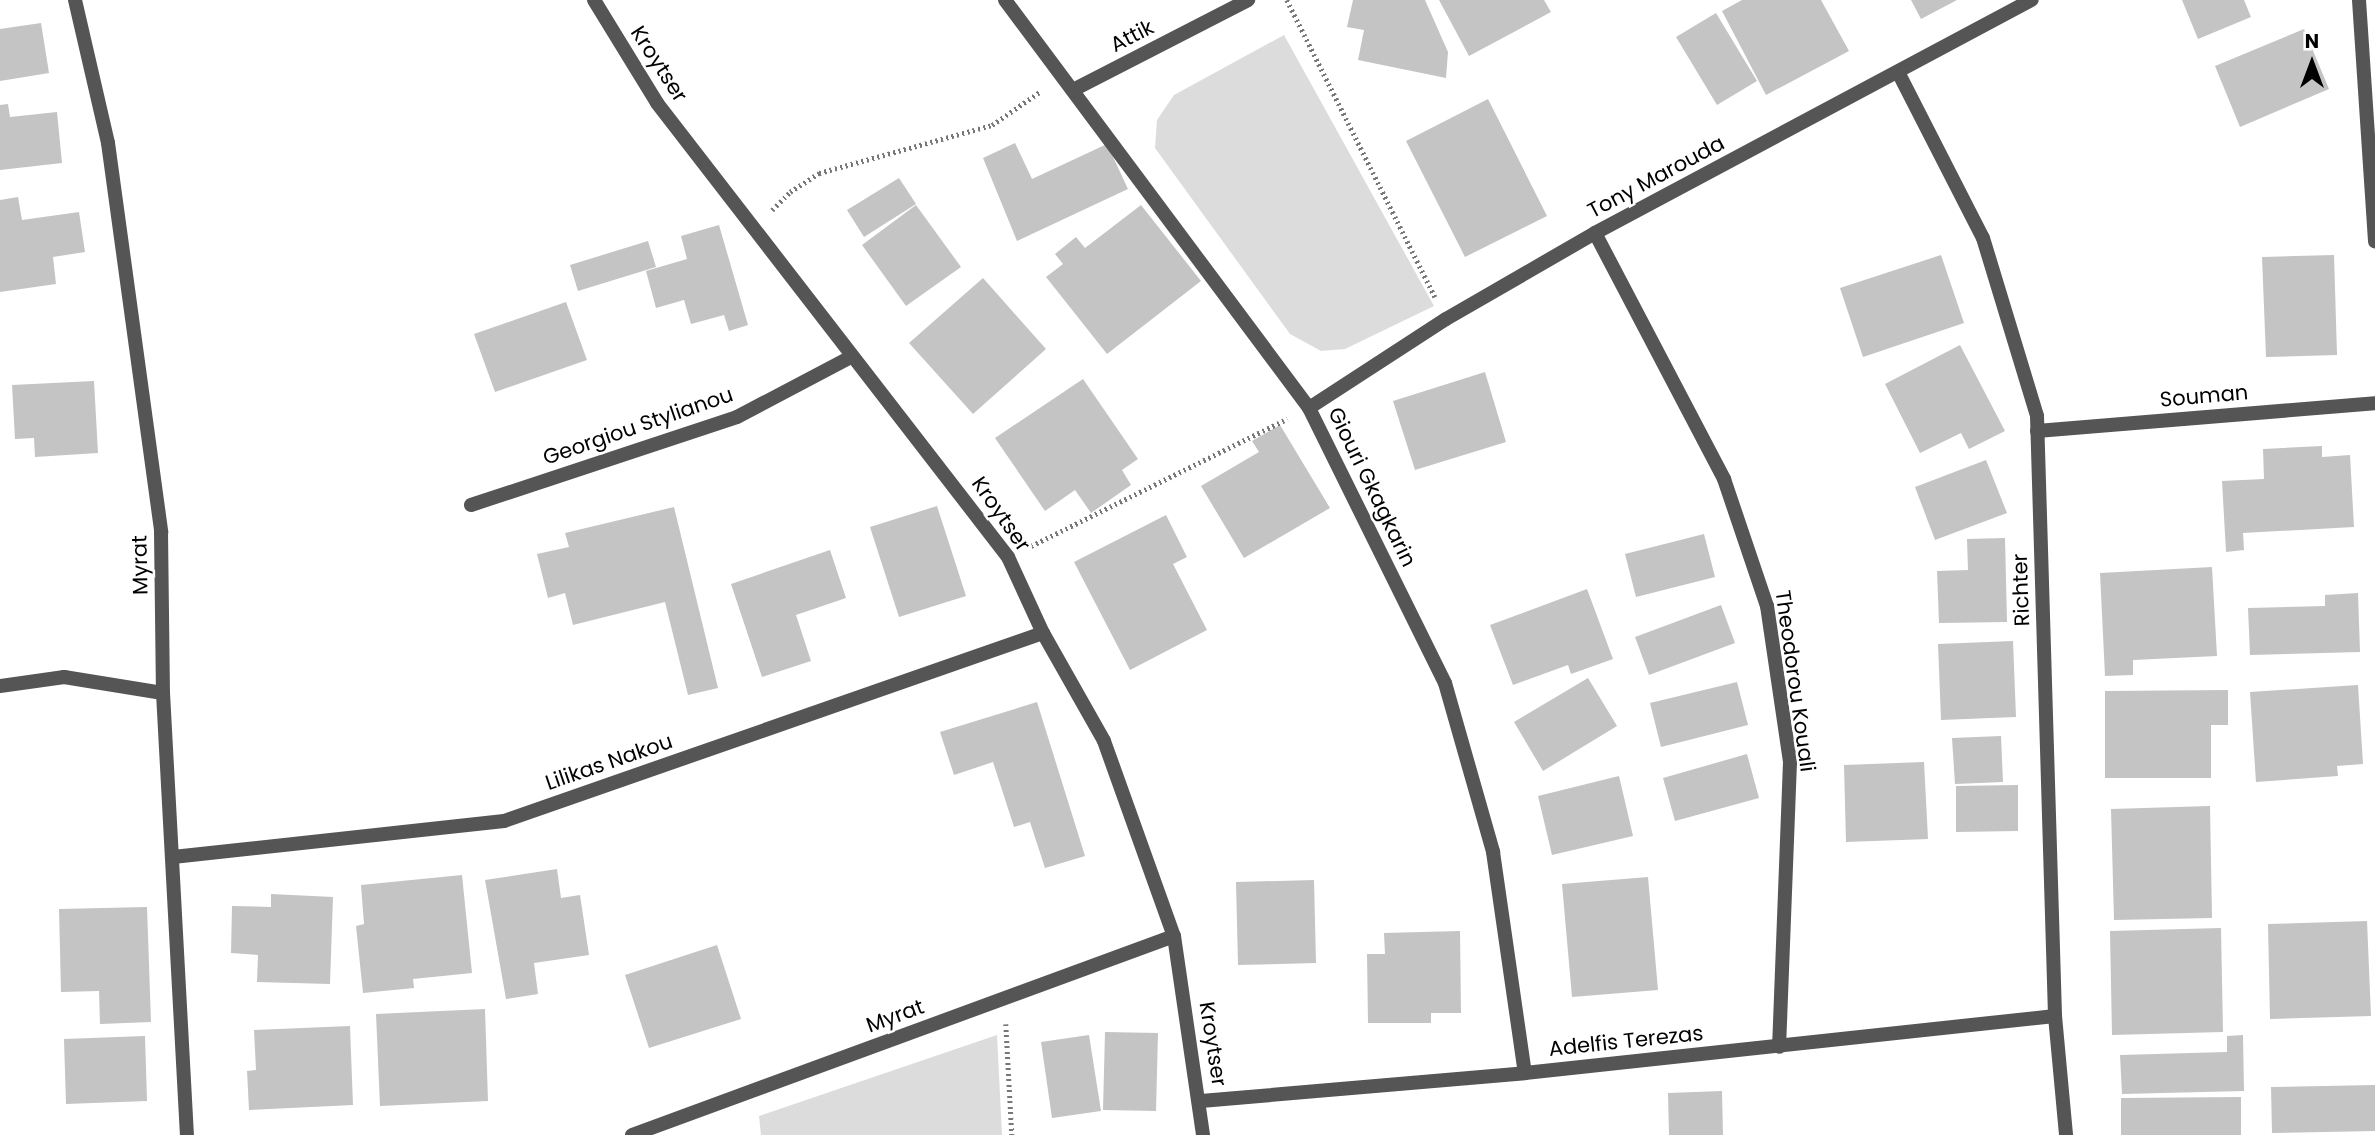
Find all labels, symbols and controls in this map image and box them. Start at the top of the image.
street label: Attik [1106,14,1158,58]
street label: Kroytser [625,21,693,107]
north arrow [2277,28,2347,98]
text: N [2305,28,2319,55]
street label: Tony Marouda [1583,130,1729,224]
street label: Souman [2159,380,2249,412]
street label: Georgiou Stylianou [540,382,736,470]
street label: Giouri Gkagkarin [1323,403,1421,571]
street label: Kroytser [966,472,1036,556]
street label: Myrat [127,535,153,595]
street label: Richter [2007,553,2035,627]
street label: Theodorou Kouali [1770,589,1820,773]
street label: Lilikas Nakou [542,728,676,796]
street label: Myrat [863,994,927,1038]
street label: Kroytser [1194,1000,1232,1088]
street label: Adelfis Terezas [1548,1020,1704,1062]

